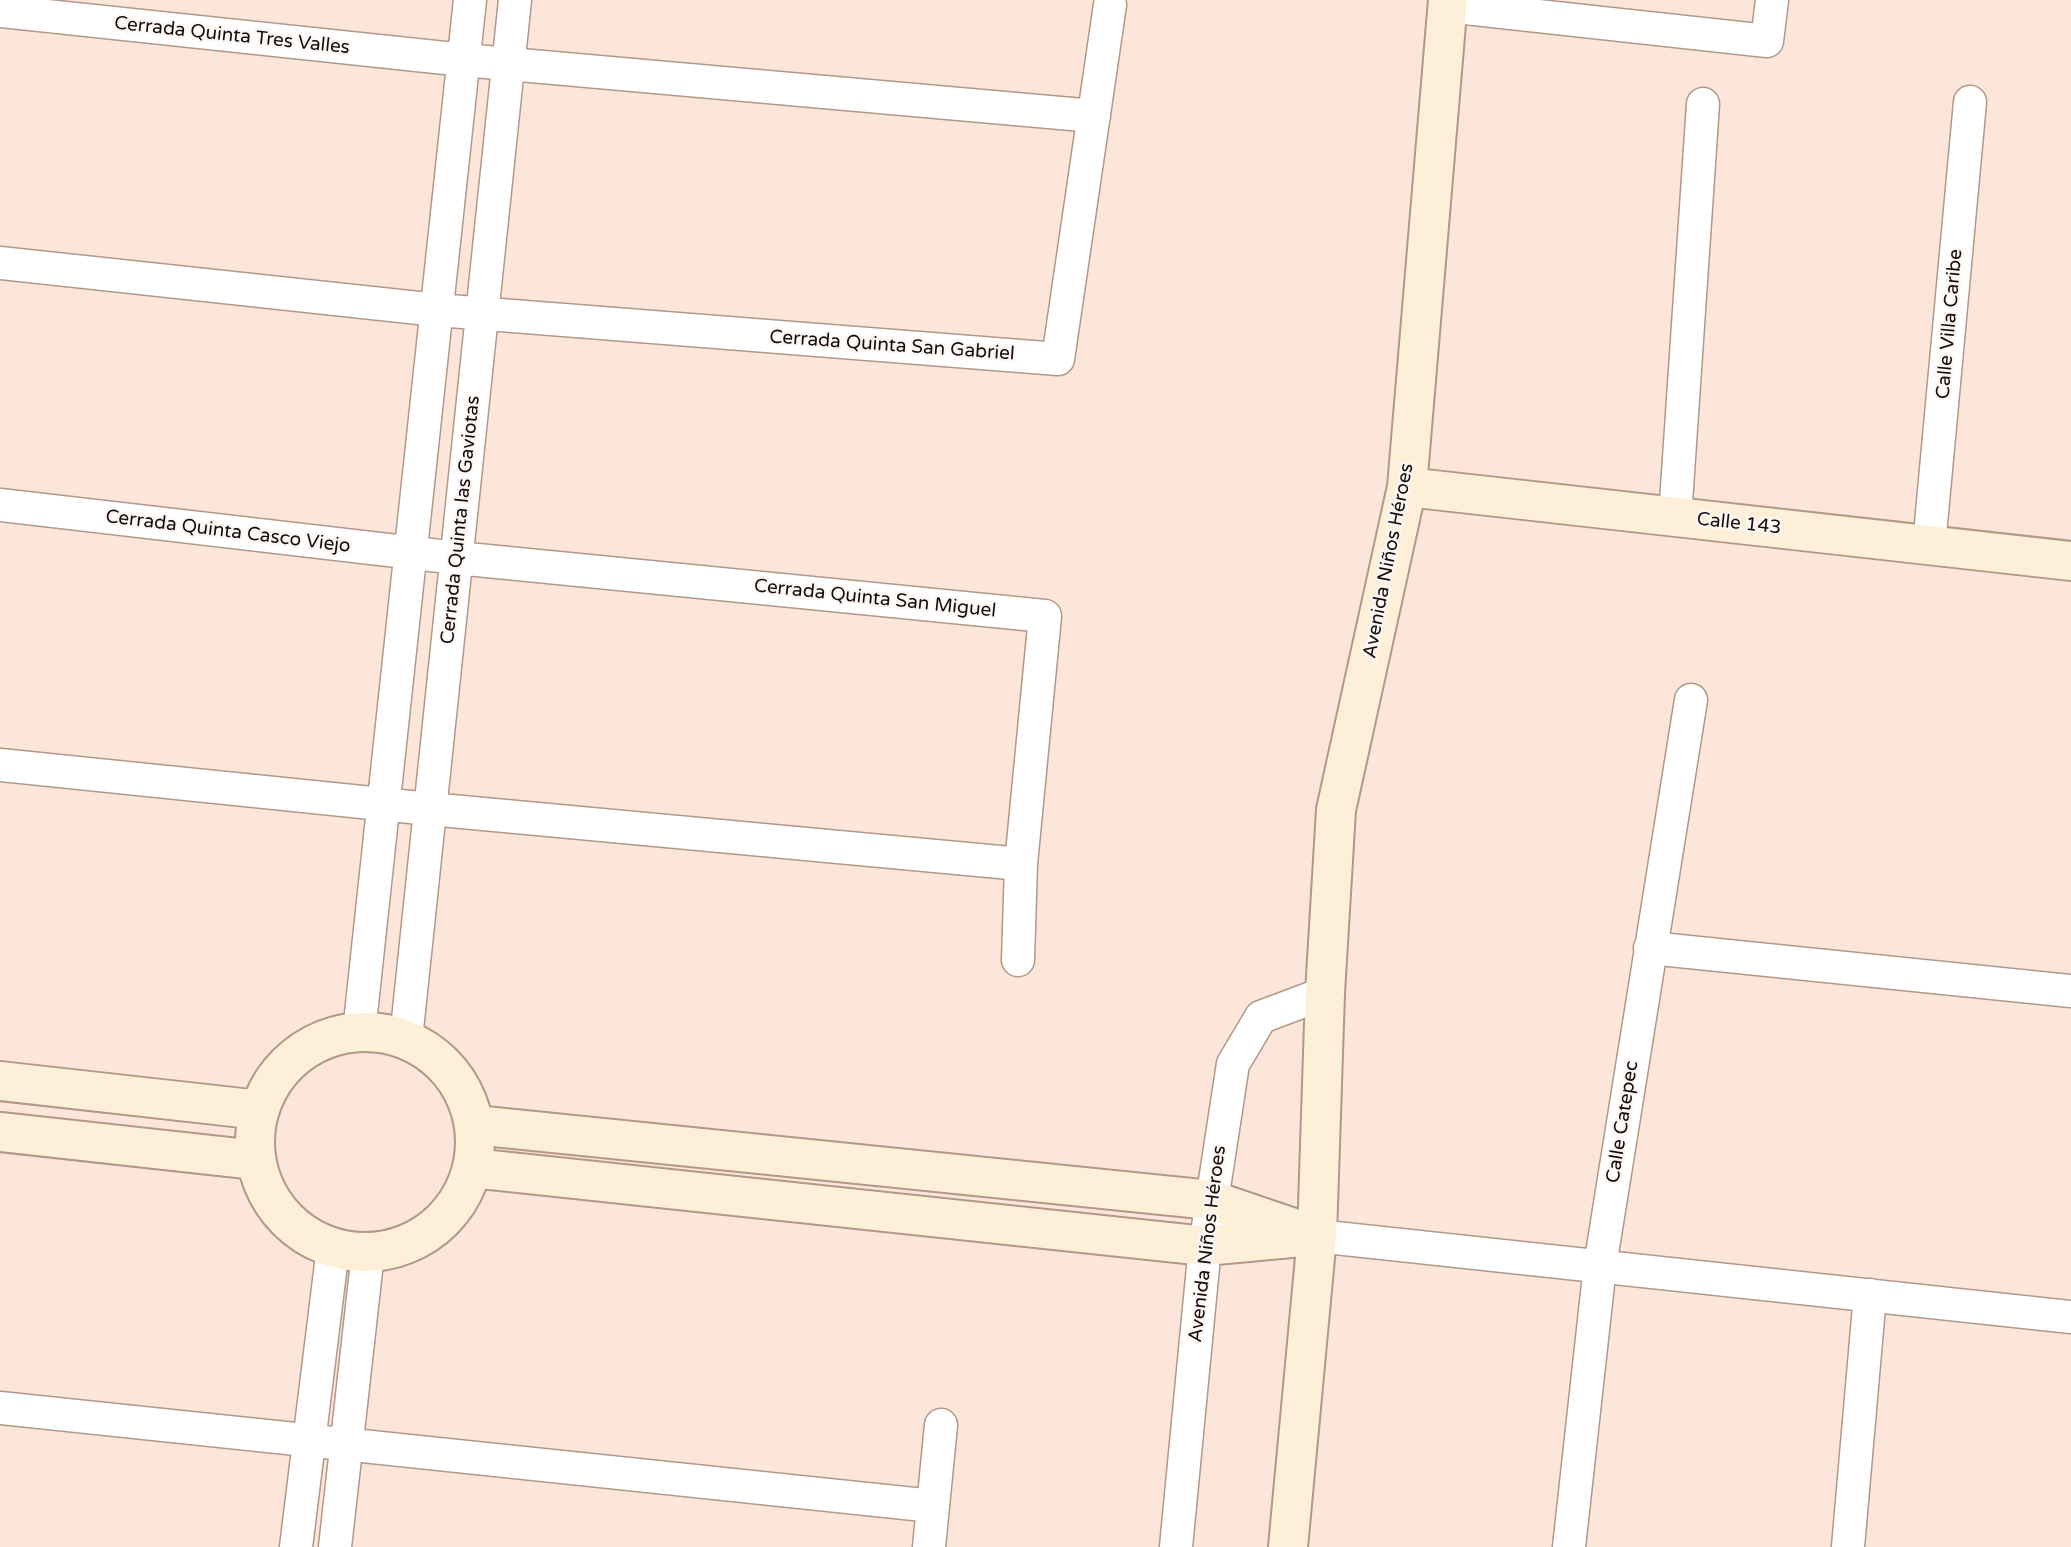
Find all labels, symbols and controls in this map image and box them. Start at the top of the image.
street label: Cerrada Quinta Tres Valles [113,12,351,60]
street label: Calle Villa Caribe [1932,248,1968,400]
street label: Cerrada Quinta San Gabriel [769,326,1015,366]
street label: Cerrada Quinta las Gaviotas [437,395,485,645]
street label: Avenida Niños Héroes [1359,461,1419,661]
street label: Cerrada Quinta Casco Viejo [104,506,352,558]
street label: Calle 143 [1696,508,1782,540]
street label: Cerrada Quinta San Miguel [753,575,997,623]
street label: Calle Catepec [1602,1059,1644,1185]
street label: Avenida Niños Héroes [1185,1144,1231,1344]

